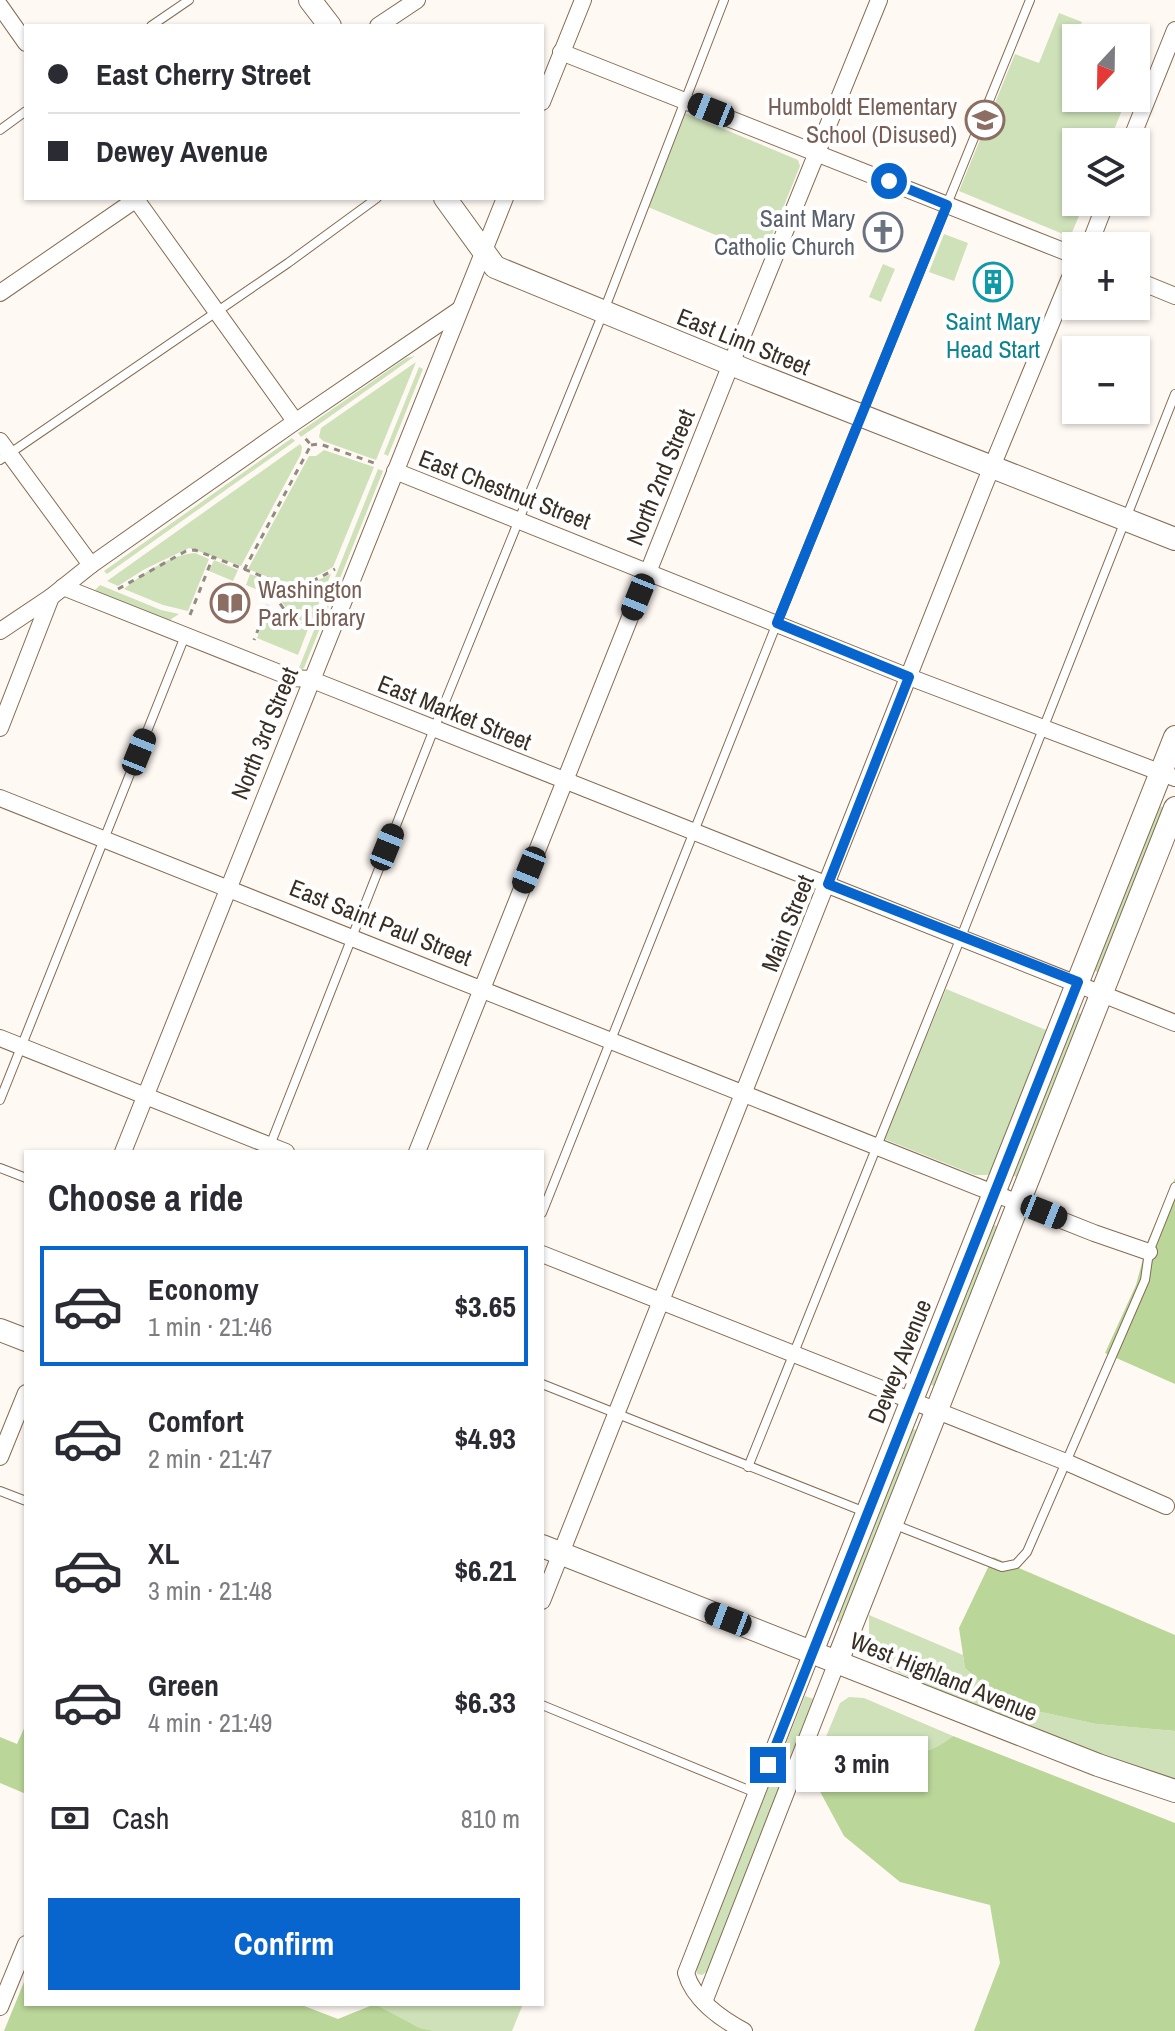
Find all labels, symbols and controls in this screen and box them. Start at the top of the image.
north arrow [1062,24,1150,112]
map controls [1062,24,1150,424]
text: East Cherry Street [96,54,311,94]
car [684,90,738,130]
place label: Humboldt Elementary School (Disused) [768,90,957,150]
school or university icon: Humboldt Elementary School (Disused) [964,99,1006,141]
button: layers [1062,128,1150,216]
text: Dewey Avenue [96,131,268,171]
route start [871,163,907,199]
place label: Saint Mary Catholic Church [714,202,855,262]
church icon: Saint Mary Catholic Church [862,211,904,253]
button: + [1062,232,1150,320]
building icon: Saint Mary Head Start [972,261,1014,303]
street label: East Linn Street [673,300,816,382]
place label: Saint Mary Head Start [945,305,1041,365]
button: − [1062,336,1150,424]
street label: North 2nd Street [618,404,702,550]
street label: East Chestnut Street [414,442,596,537]
car [618,570,658,624]
place label: Washington Park Library [258,573,365,633]
library icon: Washington Park Library [209,582,251,624]
street label: North 3rd Street [223,662,305,804]
street label: East Market Street [373,667,537,758]
car [119,725,159,779]
car [367,820,407,874]
car [509,843,549,897]
street label: Main Street [753,869,821,976]
street label: East Saint Paul Street [285,871,477,973]
text: Choose a ride [48,1174,243,1222]
car [1017,1192,1071,1232]
text: Economy [148,1269,259,1309]
icon: car [52,1270,124,1342]
text: $3.65 [454,1286,516,1326]
street label: Dewey Avenue [860,1294,938,1428]
text: 1 min · 21:46 [148,1309,272,1344]
text: Comfort [148,1401,244,1441]
icon: car [52,1402,124,1474]
text: $4.93 [454,1418,516,1458]
text: 2 min · 21:47 [148,1441,272,1476]
text: XL [148,1533,179,1573]
icon: car [52,1534,124,1606]
text: $6.21 [454,1550,516,1590]
text: 3 min · 21:48 [148,1573,272,1608]
car [701,1599,755,1639]
street label: West Highland Avenue [845,1624,1043,1728]
text: Green [148,1665,219,1705]
icon: car [52,1666,124,1738]
text: $6.33 [454,1682,516,1722]
text: 4 min · 21:49 [148,1705,272,1740]
callout: 3 min [796,1737,928,1793]
text: 3 min [834,1746,890,1781]
route end [750,1747,786,1783]
icon: cash [48,1796,92,1840]
text: Cash [112,1798,169,1838]
text: 810 m [461,1801,520,1836]
button: Confirm [48,1898,520,1990]

